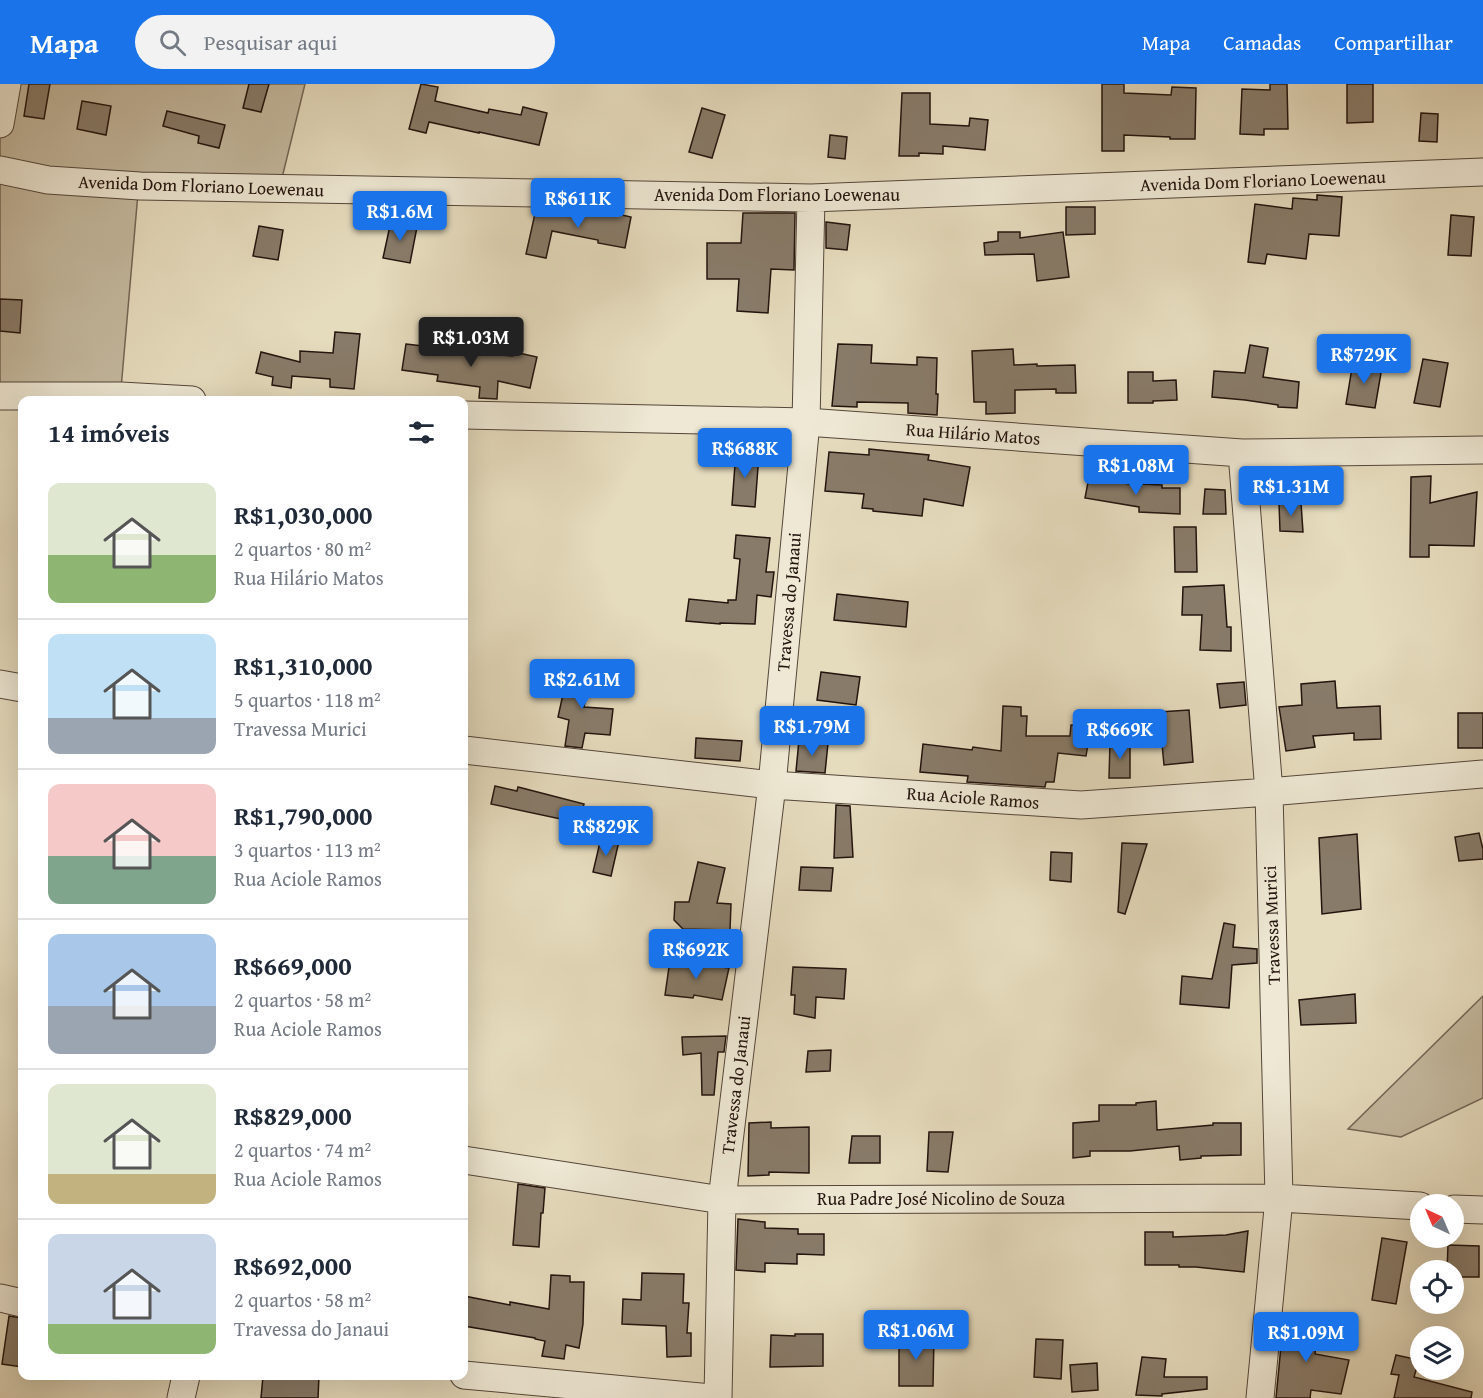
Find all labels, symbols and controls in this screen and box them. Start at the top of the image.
search box [135,15,555,69]
text: Mapa [30,22,99,63]
icon: search [156,26,189,59]
text: Pesquisar aqui [204,26,337,58]
text: Mapa [1142,27,1190,58]
text: Camadas [1223,27,1301,58]
text: Compartilhar [1334,27,1453,58]
street label: Avenida Dom Floriano Loewenau [1140,163,1387,198]
street label: Avenida Dom Floriano Loewenau [78,168,325,203]
pin: R$611K [529,178,627,229]
street label: Avenida Dom Floriano Loewenau [654,181,900,208]
text: R$611K [545,183,611,212]
pin: R$1.6M [351,191,449,242]
text: R$1.6M [367,196,433,225]
pin: R$1.03M [416,317,526,368]
text: R$1.03M [433,322,509,351]
pin: R$729K [1315,334,1413,385]
text: R$729K [1331,339,1397,368]
text: 14 imóveis [48,413,170,452]
street label: Rua Hilário Matos [905,415,1041,452]
icon: filters [405,416,438,449]
pin: R$688K [696,428,794,479]
text: R$688K [712,433,778,462]
pin: R$1.08M [1081,445,1191,496]
text: R$1.08M [1098,450,1174,479]
pin: R$1.31M [1236,466,1346,517]
text: R$1.31M [1253,471,1329,500]
text: R$1,030,000 [234,495,373,534]
icon: home [96,507,168,579]
street label: Travessa do Janaui [769,531,808,673]
text: 2 quartos · 80 m² [234,534,371,563]
text: Rua Hilário Matos [234,563,384,592]
text: R$1,310,000 [234,646,373,685]
icon: home [96,658,168,730]
pin: R$2.61M [527,659,637,710]
text: R$2.61M [544,664,620,693]
text: 5 quartos · 118 m² [234,685,381,714]
pin: R$1.79M [757,706,867,757]
pin: R$669K [1071,709,1169,760]
text: R$1.79M [774,711,850,740]
text: Travessa Murici [234,714,367,743]
text: R$669K [1087,714,1153,743]
street label: Rua Aciole Ramos [906,779,1040,816]
text: R$1,790,000 [234,796,373,835]
pin: R$829K [557,806,655,857]
icon: home [96,808,168,880]
text: R$829K [573,811,639,840]
text: 3 quartos · 113 m² [234,835,381,864]
text: Rua Aciole Ramos [234,864,382,893]
street label: Travessa Murici [1256,865,1287,985]
pin: R$692K [647,929,745,980]
text: R$692K [663,934,729,963]
text: R$669,000 [234,946,352,985]
icon: home [96,958,168,1030]
text: 2 quartos · 58 m² [234,985,371,1014]
text: Rua Aciole Ramos [234,1014,382,1043]
street label: Travessa do Janaui [714,1014,757,1156]
text: R$829,000 [234,1096,352,1135]
icon: home [96,1108,168,1180]
text: 2 quartos · 74 m² [234,1135,371,1164]
text: Rua Aciole Ramos [234,1164,382,1193]
street label: Rua Padre José Nicolino de Souza [817,1185,1065,1212]
north arrow [1410,1194,1464,1248]
map controls [1410,1194,1464,1380]
text: R$692,000 [234,1246,352,1285]
icon: home [96,1258,168,1330]
button: locate [1410,1260,1464,1314]
text: 2 quartos · 58 m² [234,1285,371,1314]
pin: R$1.06M [861,1310,971,1361]
pin: R$1.09M [1251,1312,1361,1363]
text: Travessa do Janaui [234,1314,389,1343]
text: R$1.06M [878,1315,954,1344]
text: R$1.09M [1268,1317,1344,1346]
button: layers [1410,1326,1464,1380]

